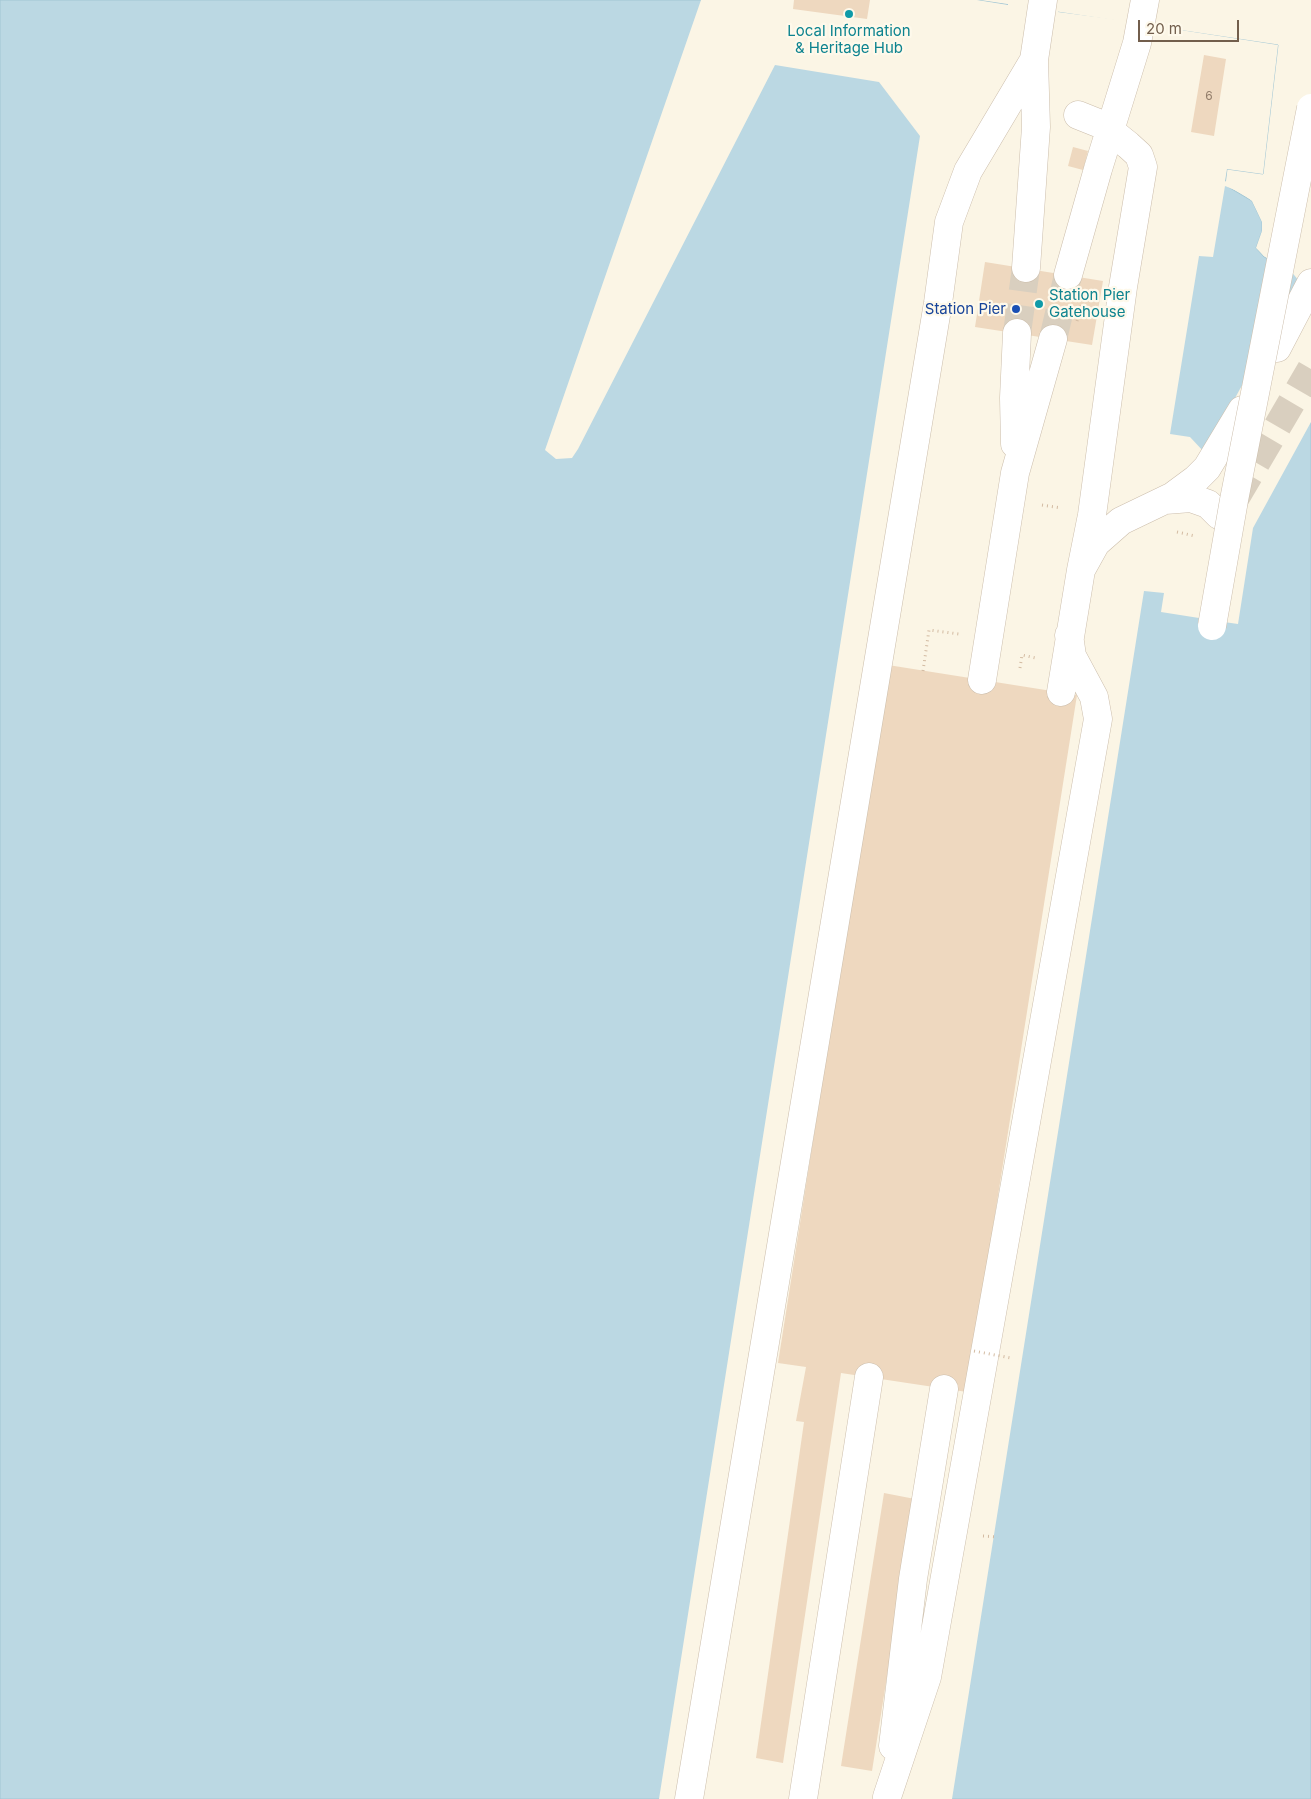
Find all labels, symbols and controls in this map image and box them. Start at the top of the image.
marker: Local Information & Heritage Hub [843,8,855,20]
scale bar [1141,10,1242,42]
text: 20 m [1146,19,1182,38]
place label: Local Information & Heritage Hub [787,22,911,57]
house number: 6 [1205,89,1213,103]
place label: Station Pier Gatehouse [1049,286,1130,321]
marker: Station Pier Gatehouse [1033,298,1045,310]
place label: Station Pier [925,300,1006,318]
marker: Station Pier [1010,303,1022,315]

